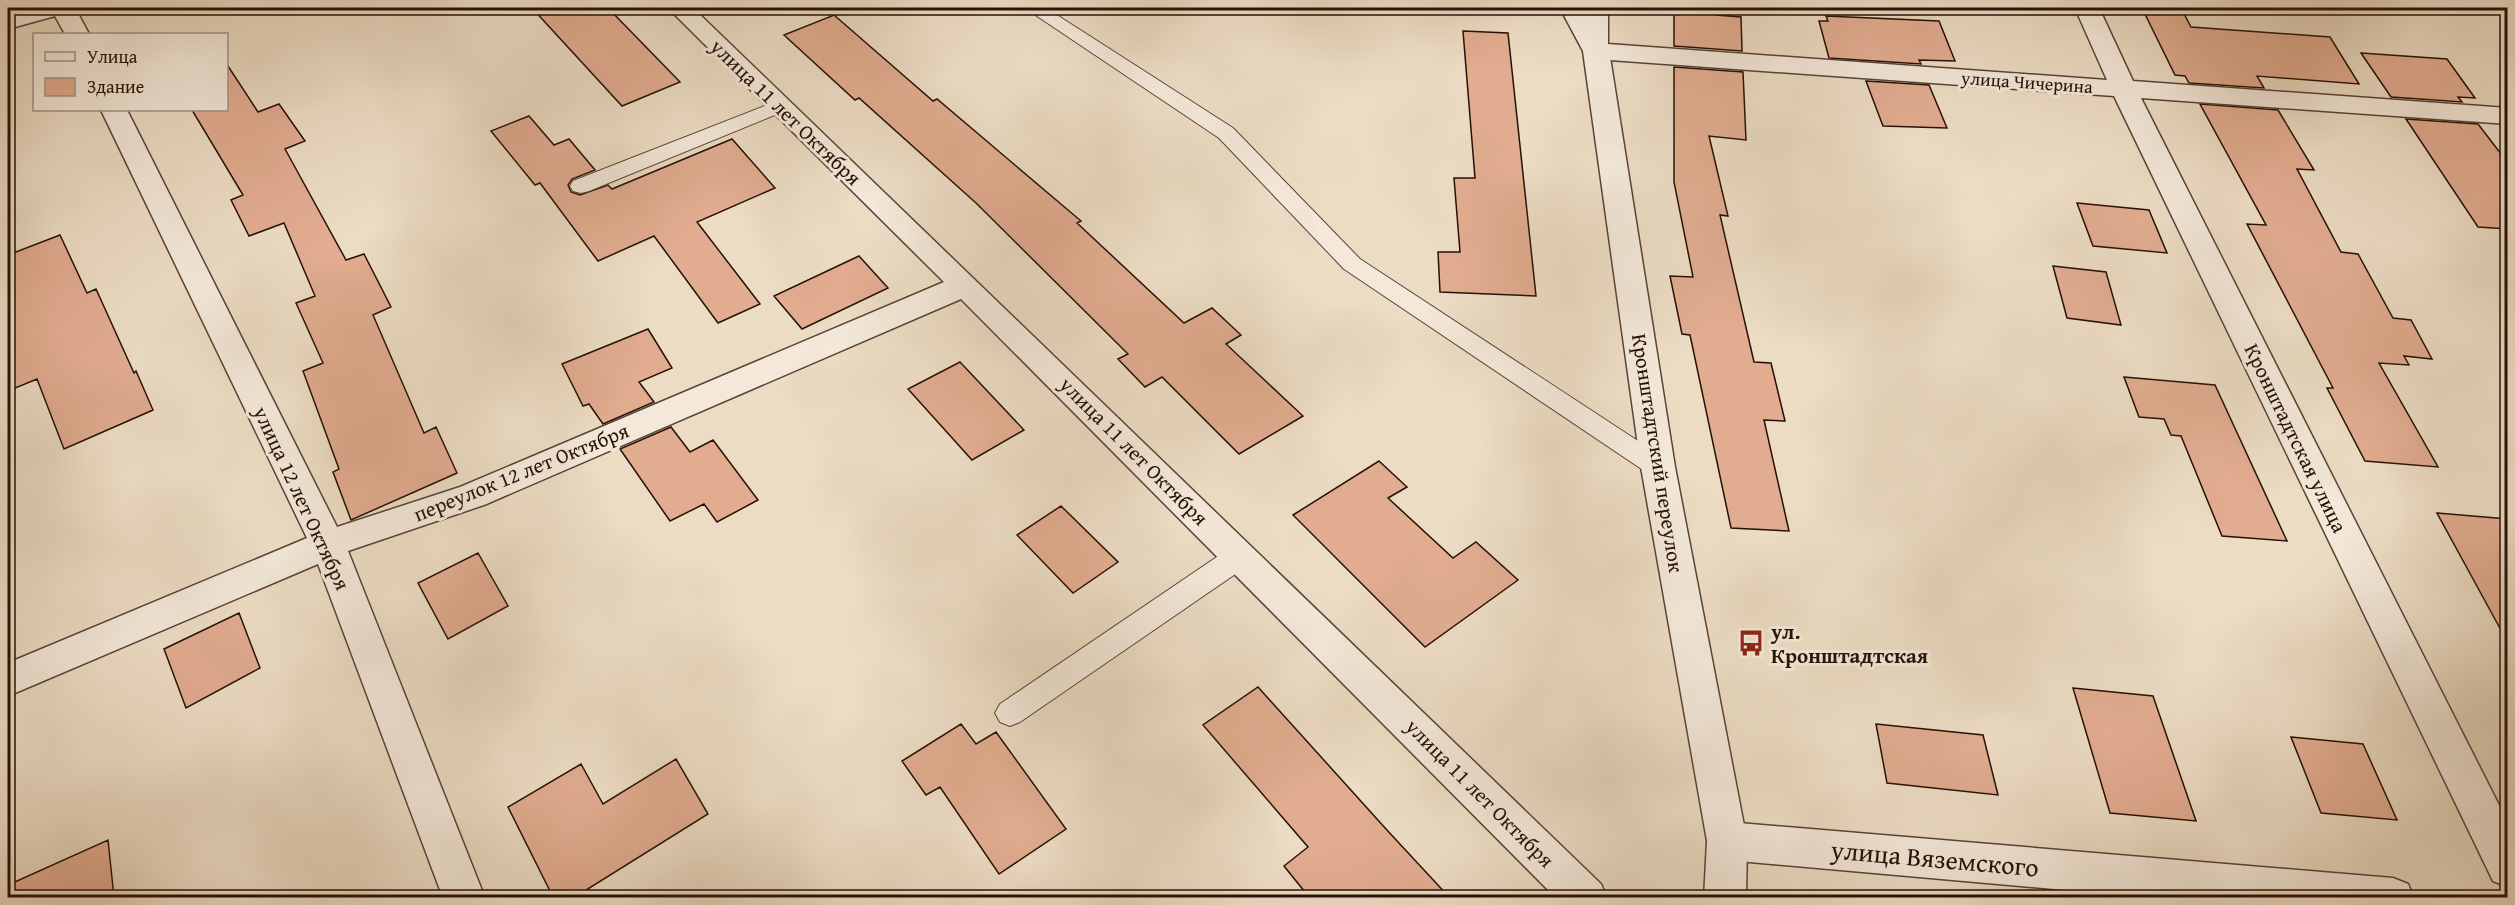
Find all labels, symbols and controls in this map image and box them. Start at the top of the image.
street label: улица 11 лет Октября [703,31,869,193]
legend [33,33,228,111]
text: Улица [87,43,138,70]
street label: улица Чичерина [1959,64,2094,100]
text: Здание [87,73,144,100]
street label: Кронштадтский переулок [1624,331,1692,575]
street label: Кронштадтская улица [2237,338,2355,538]
street label: улица 11 лет Октября [1052,369,1216,533]
street label: улица 12 лет Октября [245,400,358,595]
street label: переулок 12 лет Октября [409,414,634,529]
place label: ул. Кронштадтская [1770,616,1928,671]
bus stop icon: ул. Кронштадтская [1736,628,1766,658]
street label: улица 11 лет Октября [1398,711,1562,875]
street label: улица Вяземского [1828,829,2041,887]

